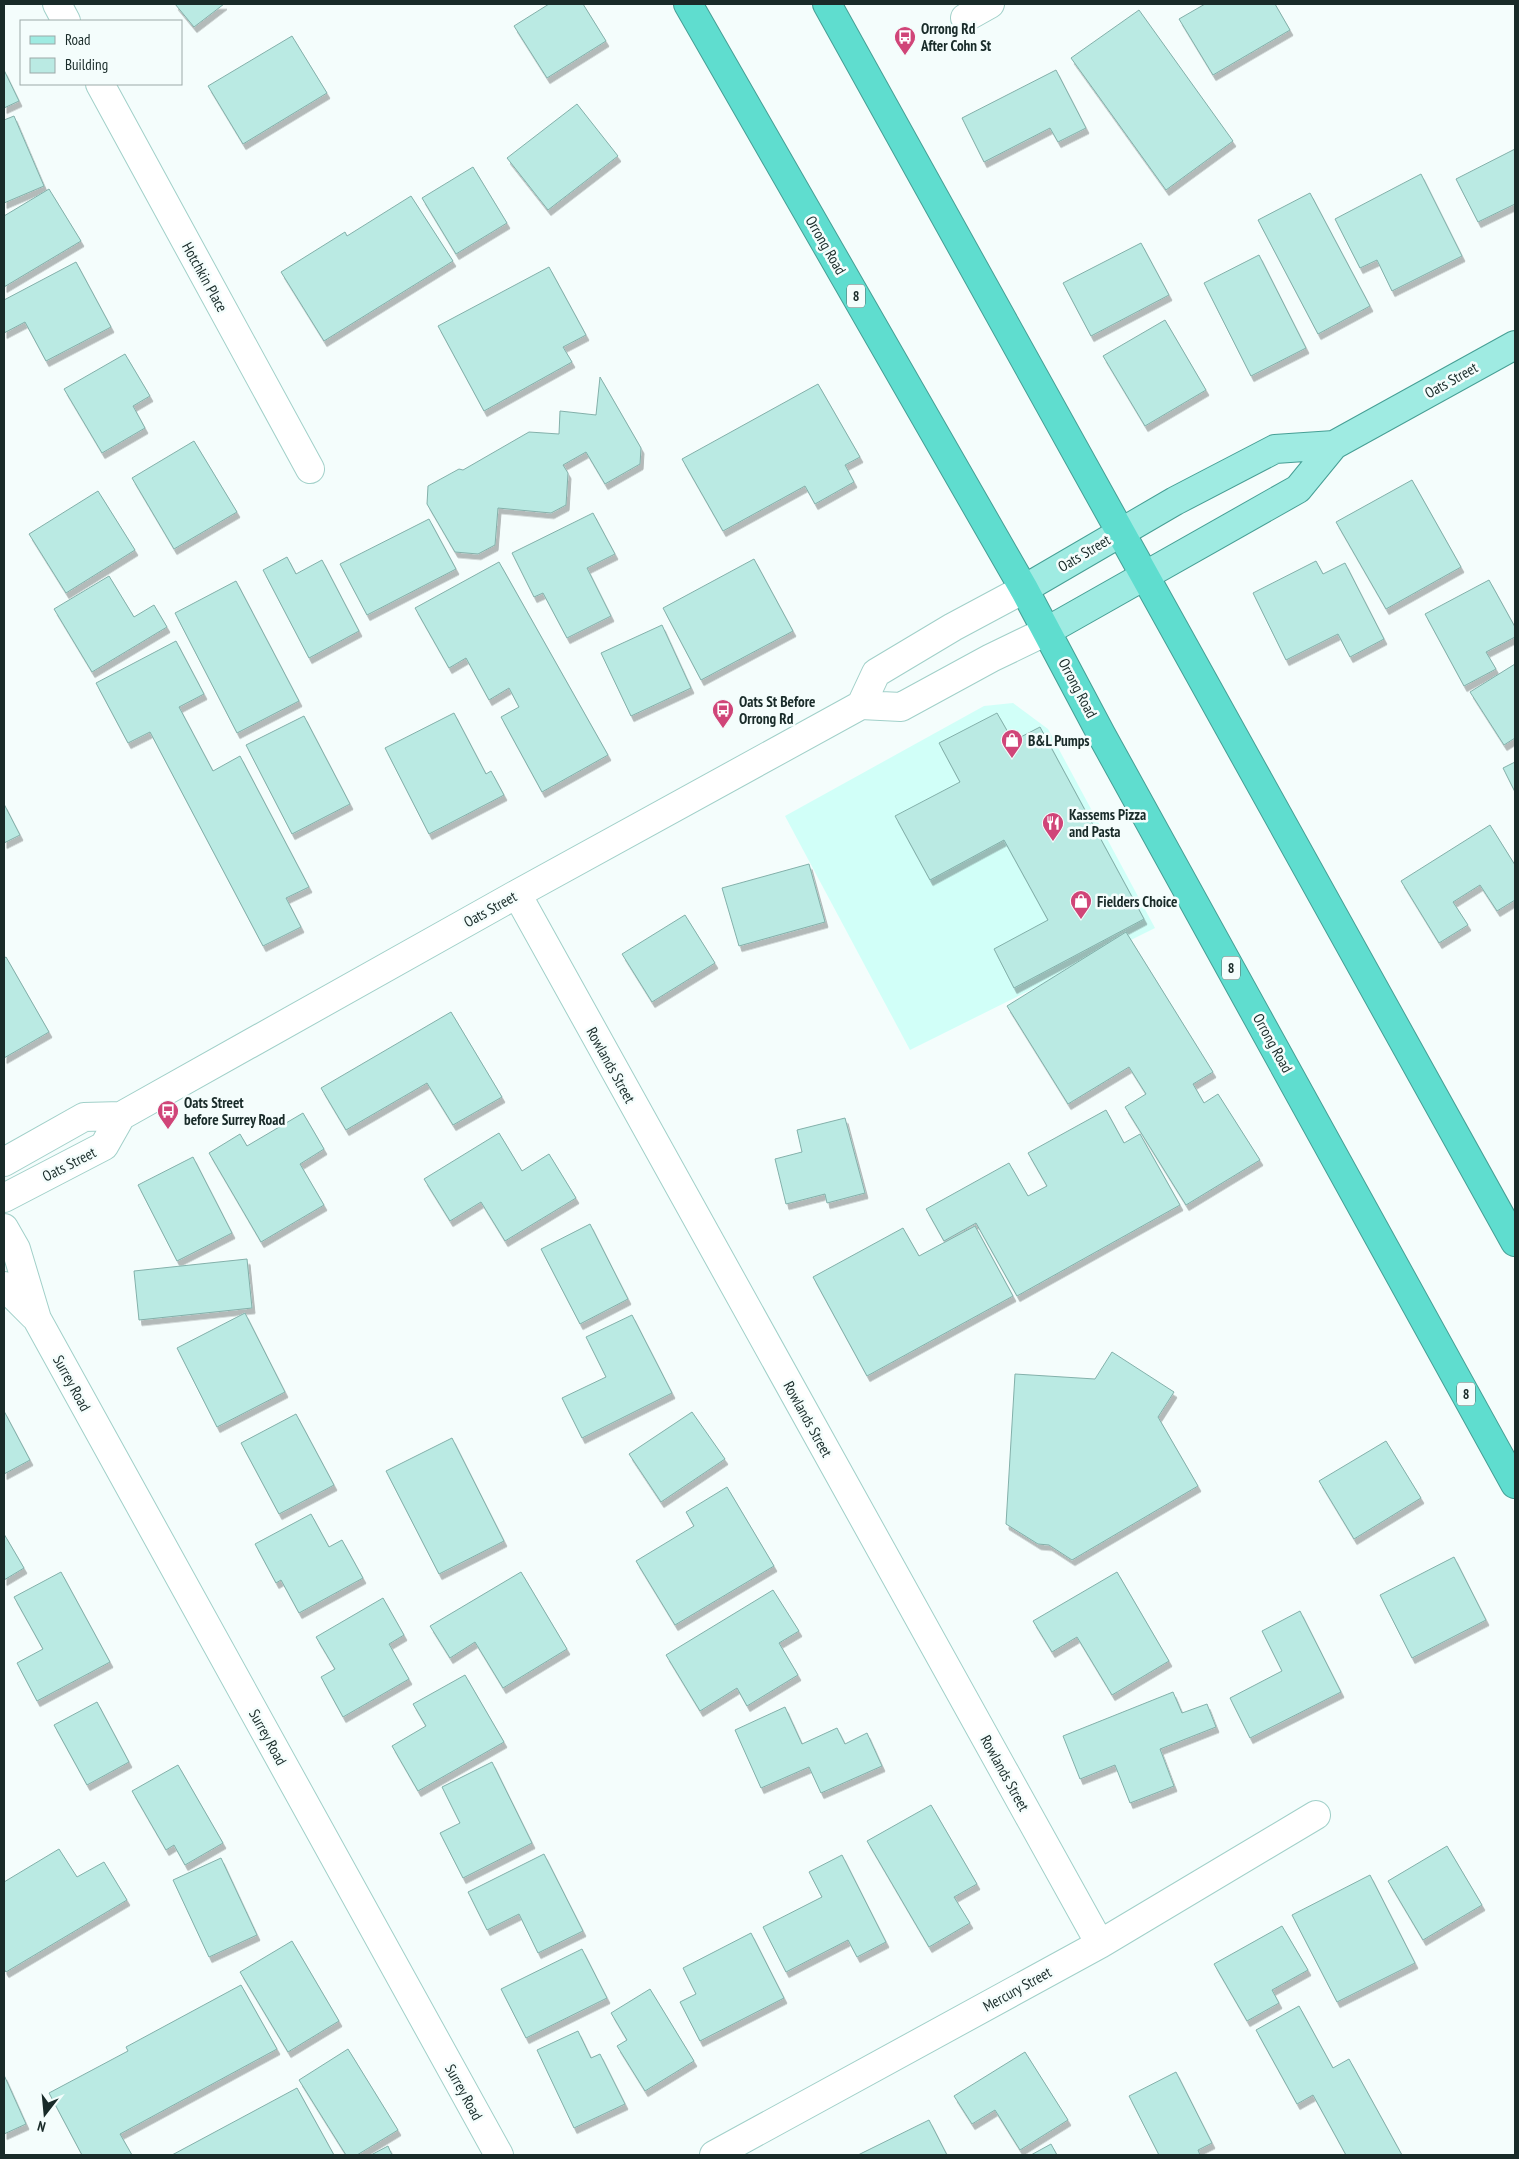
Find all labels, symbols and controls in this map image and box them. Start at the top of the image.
place label: Orrong Rd After Cohn St [920,19,992,55]
legend [20,20,182,85]
bus stop icon: Orrong Rd After Cohn St [893,25,917,56]
text: Road [65,30,91,49]
text: Building [65,55,108,74]
street label: Orrong Road [802,212,850,278]
street label: Hotchkin Place [178,239,232,315]
road number: 8 [847,284,865,308]
street label: Oats Street [1421,358,1481,402]
street label: Oats Street [1054,530,1114,576]
street label: Orrong Road [1054,655,1102,721]
place label: Oats St Before Orrong Rd [739,692,815,728]
bus stop icon: Oats St Before Orrong Rd [711,698,735,729]
shop icon: B&L Pumps [1000,728,1024,759]
place label: B&L Pumps [1028,731,1090,750]
place label: Kassems Pizza and Pasta [1069,805,1146,841]
restaurant icon: Kassems Pizza and Pasta [1041,811,1065,842]
street label: Oats Street [460,887,520,931]
shop icon: Fielders Choice [1069,889,1093,920]
place label: Fielders Choice [1097,892,1177,911]
road number: 8 [1222,956,1240,980]
street label: Orrong Road [1249,1010,1297,1076]
street label: Rowlands Street [582,1024,640,1106]
place label: Oats Street before Surrey Road [184,1093,285,1129]
bus stop icon: Oats Street before Surrey Road [156,1099,180,1130]
street label: Oats Street [39,1142,99,1186]
street label: Surrey Road [49,1352,95,1414]
street label: Rowlands Street [779,1378,837,1460]
road number: 8 [1457,1382,1475,1406]
street label: Surrey Road [245,1706,291,1768]
street label: Rowlands Street [976,1732,1034,1814]
street label: Mercury Street [979,1962,1055,2016]
street label: Surrey Road [441,2061,487,2123]
north arrow [20,2089,70,2139]
text: N [35,2117,48,2136]

